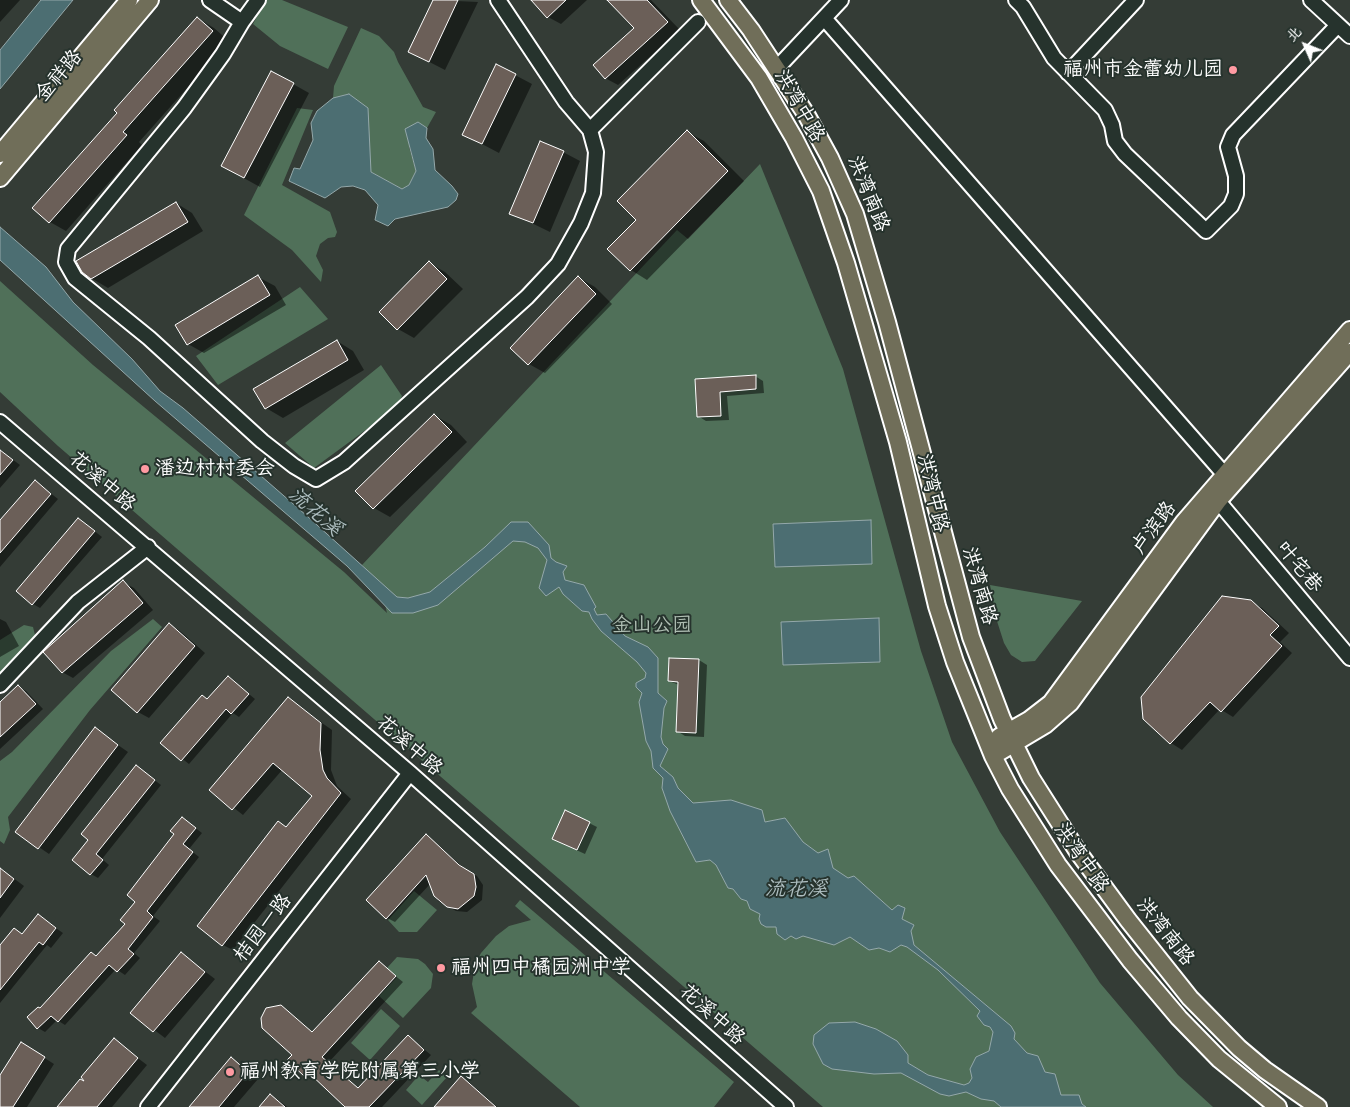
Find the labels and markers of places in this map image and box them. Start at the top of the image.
place label: 福州市金蕾幼儿园 [1063,58,1223,82]
marker: 福州市金蕾幼儿园 [1227,64,1239,76]
place label: 潘边村村委会 [155,457,275,481]
marker: 潘边村村委会 [139,463,151,475]
place label: 福州四中橘园洲中学 [451,956,631,980]
marker: 福州四中橘园洲中学 [435,962,447,974]
place label: 福州教育学院附属第三小学 [240,1060,480,1084]
marker: 福州教育学院附属第三小学 [224,1066,236,1078]

